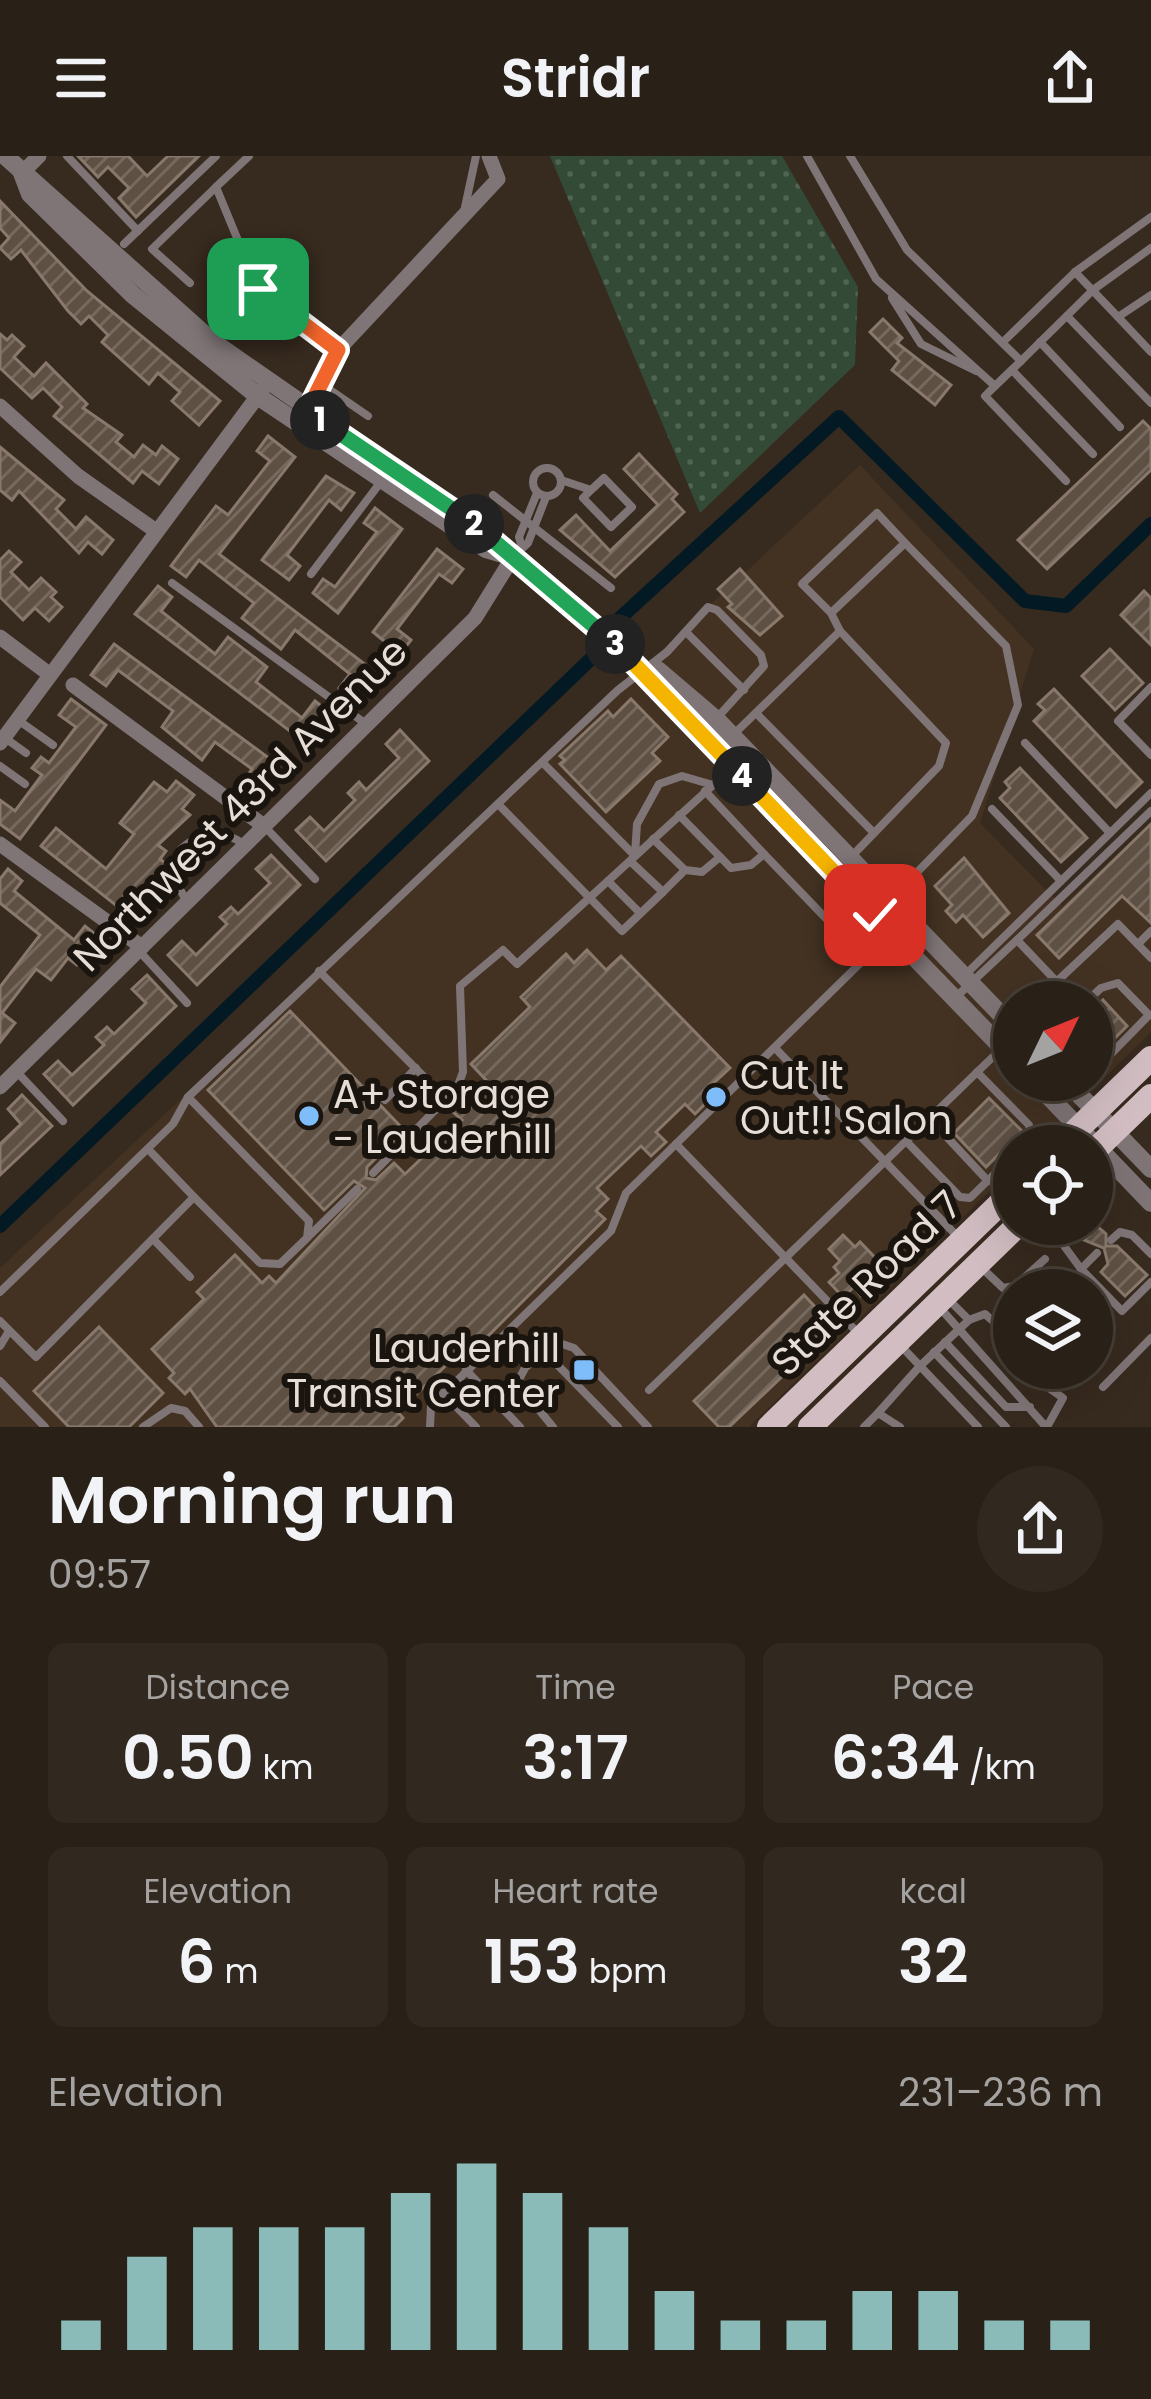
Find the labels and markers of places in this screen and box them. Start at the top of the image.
pin [207,238,309,340]
pin: 1 [290,390,350,450]
pin: 2 [444,494,504,554]
pin: 3 [585,614,645,674]
pin: 4 [712,746,772,806]
pin [824,864,926,966]
place label: Cut It Out!! Salon [740,1048,952,1148]
place label: A+ Storage - Lauderhill [333,1067,552,1167]
marker: Cut It Out!! Salon [703,1084,729,1110]
marker: A+ Storage - Lauderhill [296,1103,322,1129]
place label: Lauderhill Transit Center [286,1321,560,1421]
marker: Lauderhill Transit Center [571,1357,597,1383]

